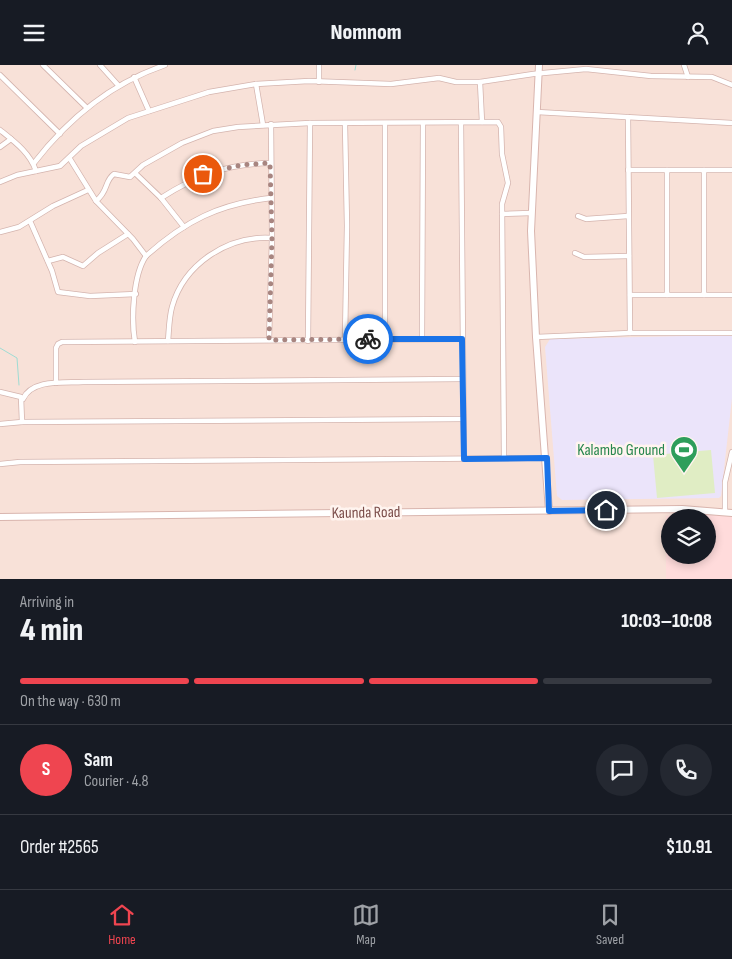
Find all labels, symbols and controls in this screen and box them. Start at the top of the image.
icon: menu [20,19,48,47]
text: Nomnom [330,19,402,46]
icon: person [684,19,712,47]
pin [182,153,224,195]
icon: bag [189,160,217,188]
courier [343,314,393,364]
icon: bike [354,325,382,353]
sports icon: Kalambo Ground [669,435,699,474]
place label: Kalambo Ground [577,441,665,460]
pin [585,489,627,531]
icon: home [592,496,620,524]
street label: Kaunda Road [331,503,401,523]
map controls [661,509,716,564]
button: layers [661,509,716,564]
text: Arriving in [20,593,74,612]
text: 10:03–10:08 [621,610,712,633]
text: 4 min [20,611,83,650]
text: On the way · 630 m [20,692,121,711]
button: chat [596,744,648,796]
button: phone [660,744,712,796]
text: Sam [84,749,113,772]
text: S [42,758,50,781]
text: Courier · 4.8 [84,772,148,791]
text: Order #2565 [20,836,99,859]
text: $10.91 [666,836,712,859]
tab: Home [108,901,136,948]
tab: Map [352,901,380,948]
tab: Saved [596,901,624,948]

